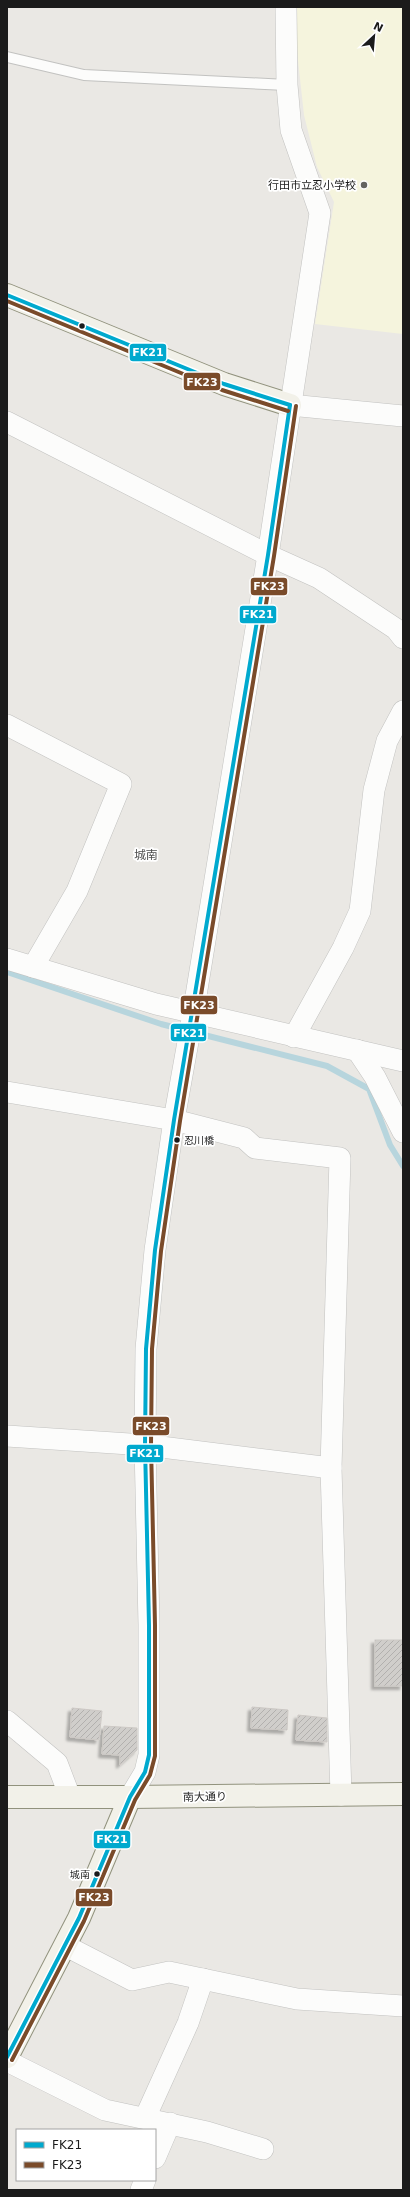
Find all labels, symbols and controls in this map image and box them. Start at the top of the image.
north arrow [354,16,394,56]
text: N [371,20,385,35]
place label: 行田市立忍小学校 [268,179,356,192]
marker: 行田市立忍小学校 [359,180,369,190]
unlabelled marker [77,321,87,331]
line badge: FK21 [129,343,167,362]
text: FK21 [132,346,164,359]
line badge: FK23 [183,372,221,391]
text: FK23 [186,376,218,389]
line badge: FK23 [250,577,288,596]
text: FK23 [253,580,285,593]
line badge: FK21 [239,605,277,624]
text: FK21 [242,608,274,621]
district label: 城南 [134,848,158,862]
line badge: FK23 [180,995,218,1015]
text: FK23 [183,999,215,1012]
line badge: FK21 [170,1023,207,1042]
text: FK21 [173,1027,205,1040]
marker: 忍川橋 [172,1135,182,1145]
place label: 忍川橋 [184,1135,214,1146]
line badge: FK23 [132,1416,170,1436]
text: FK23 [135,1420,167,1433]
line badge: FK21 [126,1444,164,1463]
text: FK21 [129,1447,161,1460]
street label: 南大通り [183,1790,227,1804]
line badge: FK21 [93,1830,131,1849]
text: FK21 [96,1833,128,1846]
place label: 城南 [70,1869,90,1880]
marker: 城南 [92,1869,102,1879]
line badge: FK23 [75,1888,113,1907]
text: FK23 [78,1891,110,1904]
legend [16,2129,156,2181]
text: FK21 [52,2138,82,2152]
text: FK23 [52,2158,82,2172]

